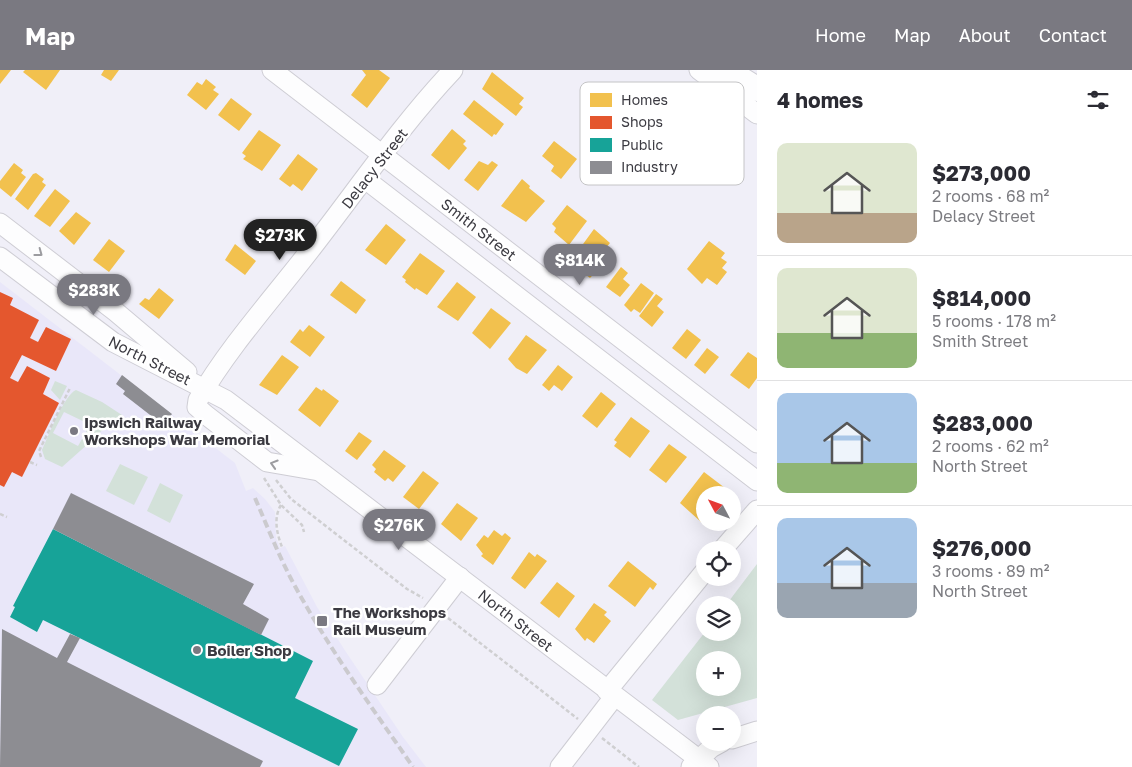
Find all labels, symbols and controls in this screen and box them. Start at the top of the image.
text: Map [25,21,75,50]
text: Home [815,24,866,46]
text: Map [894,24,931,46]
text: About [959,24,1011,46]
text: Contact [1039,24,1107,46]
legend [580,82,744,185]
icon: filters [1084,86,1112,114]
text: 4 homes [777,87,863,113]
text: Homes [621,91,668,108]
text: Shops [621,113,663,130]
street label: Delacy Street [337,124,411,212]
text: Public [621,136,663,153]
text: Industry [621,158,678,175]
text: $273,000 [932,160,1031,186]
icon: home [817,163,877,223]
text: 2 rooms · 68 m² [932,186,1049,206]
street label: Smith Street [438,194,520,264]
text: Delacy Street [932,206,1035,226]
pin: $273K [245,218,315,261]
text: $273K [255,225,305,245]
pin: $814K [545,244,615,286]
one-way arrow [33,247,42,255]
text: $814K [555,250,605,270]
pin: $283K [59,274,129,316]
text: $283K [68,280,120,300]
text: $814,000 [932,285,1031,311]
icon: home [817,288,877,348]
text: 5 rooms · 178 m² [932,311,1056,331]
text: Smith Street [932,331,1028,351]
street label: North Street [106,332,194,388]
text: $283,000 [932,410,1033,436]
place label: Ipswich Railway Workshops War Memorial [84,413,270,448]
icon: home [817,413,877,473]
marker: Ipswich Railway Workshops War Memorial [68,425,80,437]
text: 2 rooms · 62 m² [932,436,1049,456]
text: North Street [932,456,1028,476]
one-way arrow [270,459,279,469]
north arrow [696,486,741,531]
map controls [696,486,741,751]
pin: $276K [364,508,434,551]
text: $276K [374,515,424,535]
text: $276,000 [932,535,1031,561]
icon: home [817,538,877,598]
button: locate [696,541,741,586]
text: 3 rooms · 89 m² [932,561,1049,581]
text: North Street [932,581,1028,601]
street label: North Street [475,585,557,655]
button: layers [696,596,741,641]
place label: The Workshops Rail Museum [333,603,446,638]
marker: The Workshops Rail Museum [315,614,329,628]
place label: Boiler Shop [207,641,291,659]
marker: Boiler Shop [191,644,203,656]
button: + [696,651,741,696]
button: − [696,706,741,751]

